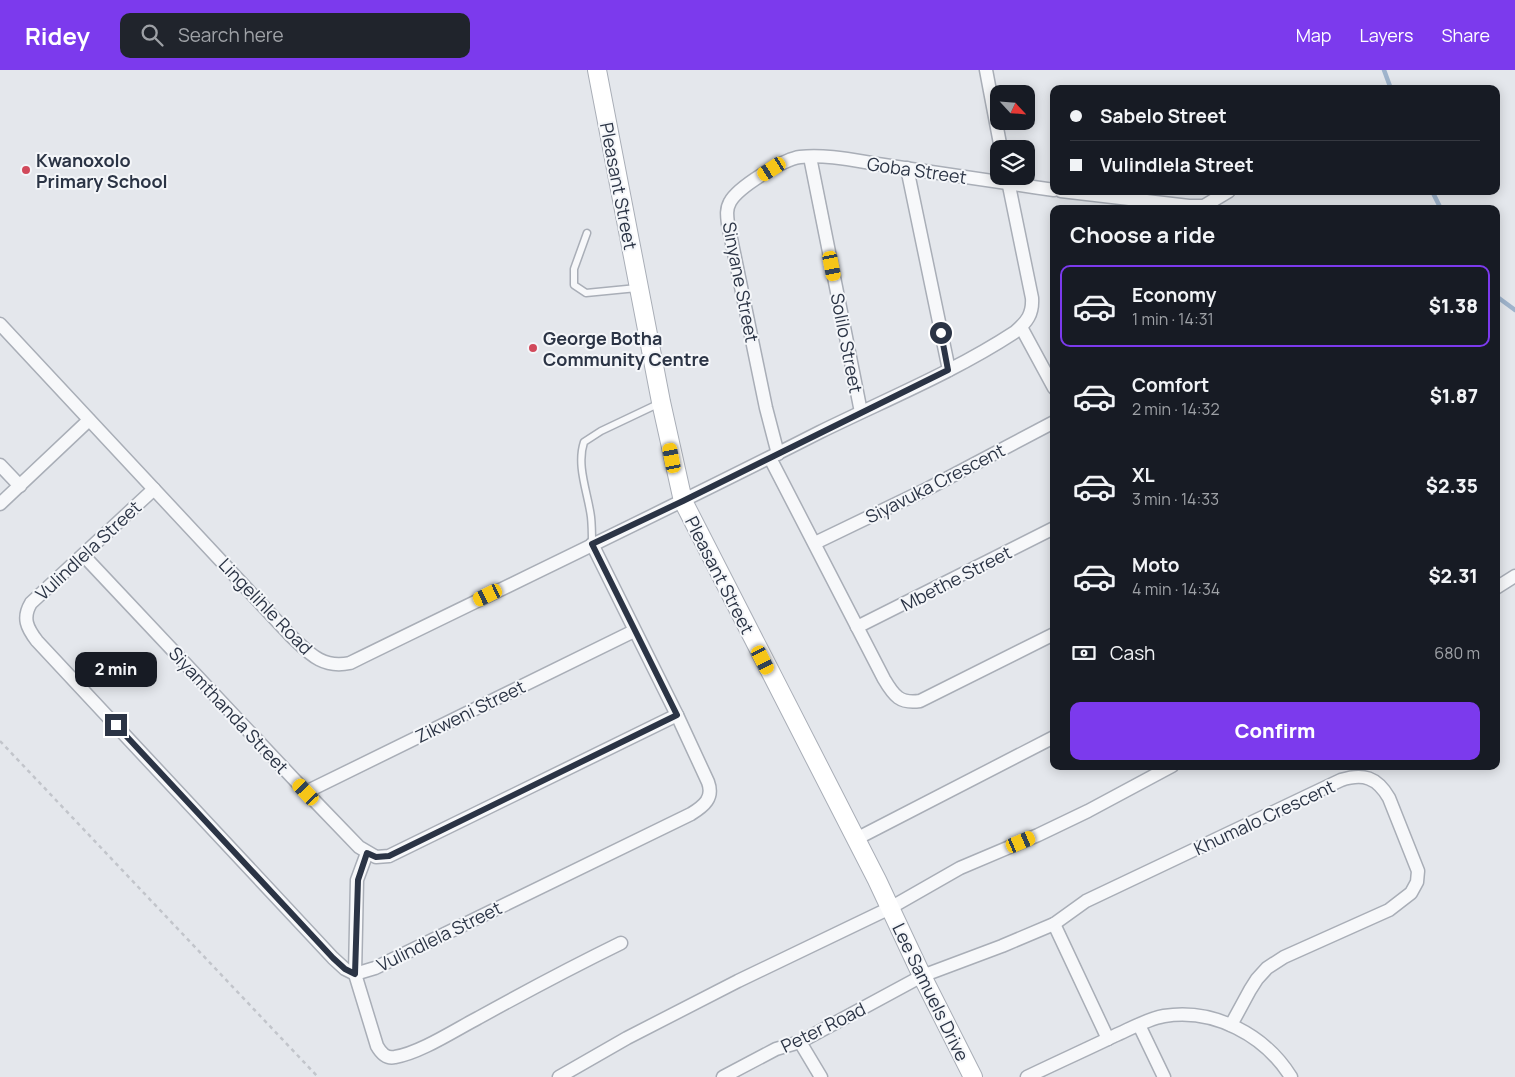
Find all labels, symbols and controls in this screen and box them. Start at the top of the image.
search box [120,13,470,58]
text: Ridey [25,19,90,52]
icon: search [138,21,166,49]
text: Search here [178,22,284,48]
text: Map [1296,23,1331,47]
text: Layers [1359,23,1413,47]
text: Share [1441,23,1490,47]
north arrow [990,85,1035,130]
map controls [990,85,1035,185]
text: Sabelo Street [1100,103,1227,129]
street label: Pleasant Street [595,120,643,252]
button: layers [990,140,1035,185]
place label: Kwanoxolo Primary School [36,148,168,193]
street label: Goba Street [866,151,968,189]
text: Vulindlela Street [1100,152,1254,178]
car [755,155,788,183]
marker: Kwanoxolo Primary School [20,164,32,176]
street label: Sinyane Street [718,220,764,344]
text: Choose a ride [1070,220,1215,250]
car [821,250,842,282]
text: Economy [1132,282,1216,308]
icon: car [1072,284,1117,329]
street label: Solilo Street [826,291,868,395]
text: $1.38 [1429,293,1478,319]
text: 1 min · 14:31 [1132,308,1214,330]
route start [930,322,952,344]
place label: George Botha Community Centre [543,326,709,371]
marker: George Botha Community Centre [527,342,539,354]
text: Comfort [1132,372,1209,398]
icon: car [1072,374,1117,419]
text: $1.87 [1430,383,1478,409]
text: 2 min · 14:32 [1132,398,1220,420]
street label: Siyavuka Crescent [861,437,1009,529]
car [661,442,682,474]
text: XL [1132,462,1155,488]
icon: car [1072,464,1117,509]
text: $2.35 [1426,473,1478,499]
text: 3 min · 14:33 [1132,488,1219,510]
street label: Vulindlela Street [30,495,146,605]
street label: Pleasant Street [680,512,760,638]
street label: Mbethe Street [897,540,1015,616]
text: Moto [1132,552,1179,578]
street label: Lingelihle Road [214,553,318,659]
icon: car [1072,554,1117,599]
text: $2.31 [1428,563,1478,589]
text: 4 min · 14:34 [1132,578,1220,600]
car [471,582,504,608]
icon: cash [1070,639,1098,667]
text: Cash [1110,640,1155,666]
street label: Siyamthanda Street [164,641,294,779]
text: 680 m [1434,642,1480,664]
car [749,643,776,677]
callout: 2 min [75,652,157,688]
text: 2 min [95,658,137,680]
street label: Zikweni Street [411,674,529,748]
button: Confirm [1070,702,1480,760]
route end [105,714,127,736]
street label: Khumalo Crescent [1190,774,1338,860]
car [290,776,321,808]
car [1004,829,1037,855]
street label: Vulindlela Street [373,895,505,977]
street label: Lee Samuels Drive [887,919,975,1065]
street label: Peter Road [777,996,869,1058]

